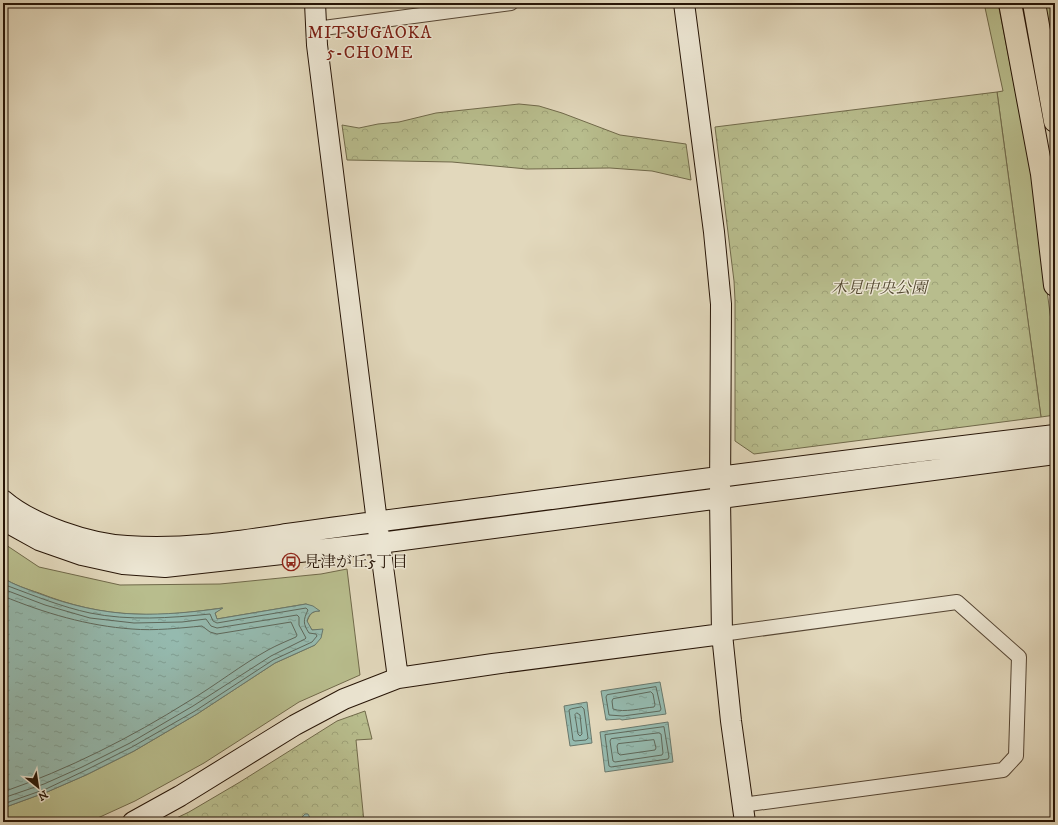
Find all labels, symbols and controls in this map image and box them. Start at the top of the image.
district label: MITSUGAOKA 5-CHOME [308,22,432,64]
park label: 木見中央公園 [831,278,930,298]
bus stop icon: 見津が丘5丁目 [281,552,301,572]
place label: 見津が丘5丁目 [304,552,408,572]
north arrow [18,767,58,807]
text: N [35,786,50,803]

